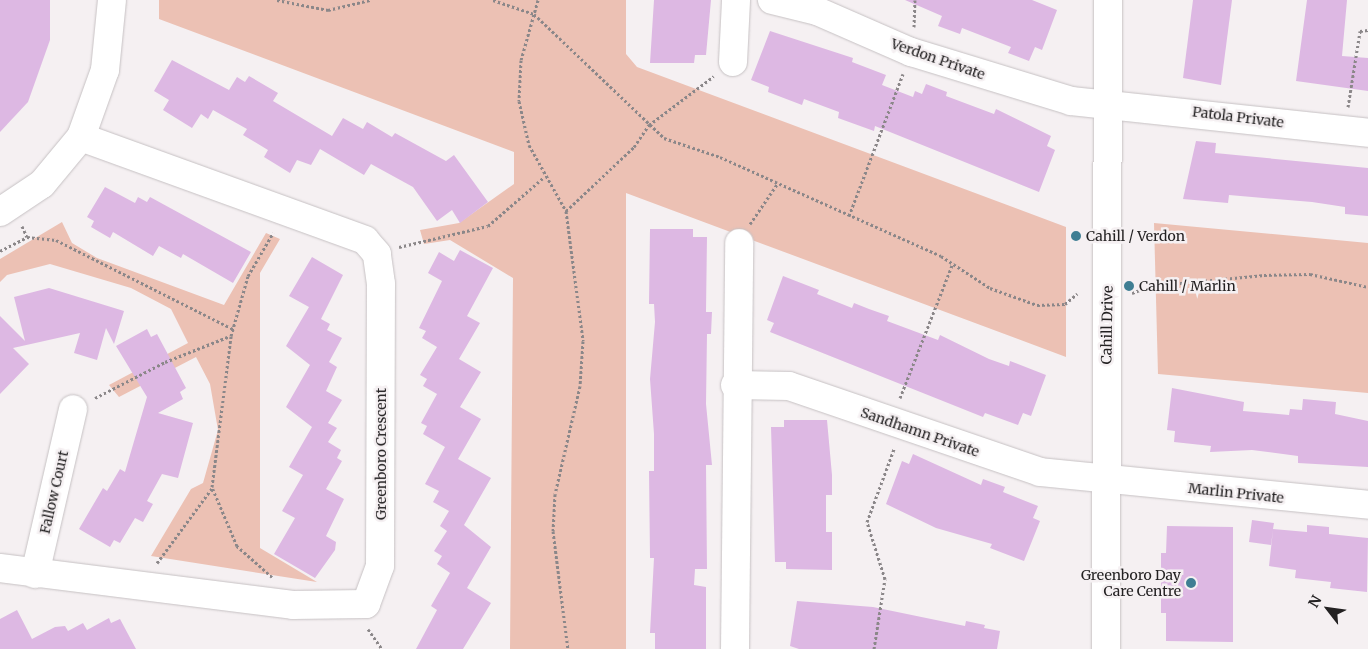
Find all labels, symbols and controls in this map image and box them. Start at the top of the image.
street label: Verdon Private [889,35,987,83]
street label: Patola Private [1191,103,1285,131]
place label: Cahill / Verdon [1086,228,1185,244]
marker: Cahill / Verdon [1070,230,1082,242]
place label: Cahill / Marlin [1139,278,1236,294]
marker: Cahill / Marlin [1123,280,1135,292]
street label: Cahill Drive [1098,285,1116,365]
street label: Greenboro Crescent [373,388,389,520]
street label: Sandhamn Private [858,404,982,460]
street label: Fallow Court [36,449,72,535]
street label: Marlin Private [1187,480,1285,506]
place label: Greenboro Day Care Centre [1081,567,1181,600]
marker: Greenboro Day Care Centre [1185,577,1197,589]
north arrow [1303,584,1353,634]
text: N [1304,592,1326,611]

